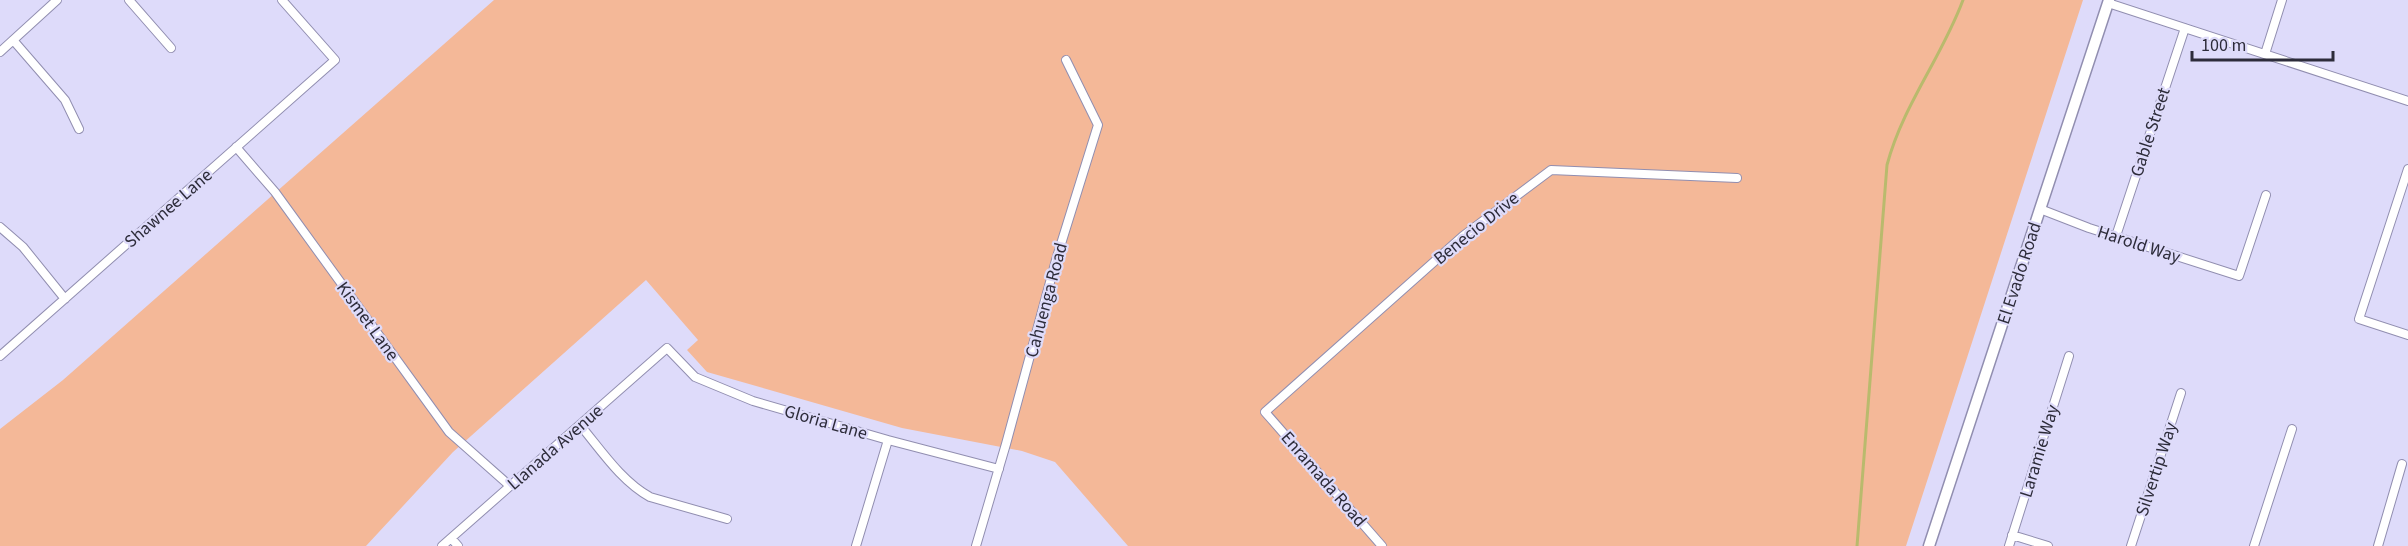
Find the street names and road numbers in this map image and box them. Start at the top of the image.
street label: Gable Street [2124,84,2177,180]
street label: Shawnee Lane [119,163,218,254]
street label: Benecio Drive [1428,186,1524,271]
street label: El Evado Road [1991,219,2048,327]
street label: Harold Way [2094,219,2184,270]
street label: Cahuenga Road [1019,240,1074,360]
street label: Kismet Lane [330,277,405,366]
street label: Llanada Avenue [502,399,609,496]
street label: Gloria Lane [781,399,870,446]
street label: Laramie Way [2014,401,2066,501]
street label: Silvertip Way [2130,418,2184,519]
street label: Enramada Road [1275,426,1372,533]

